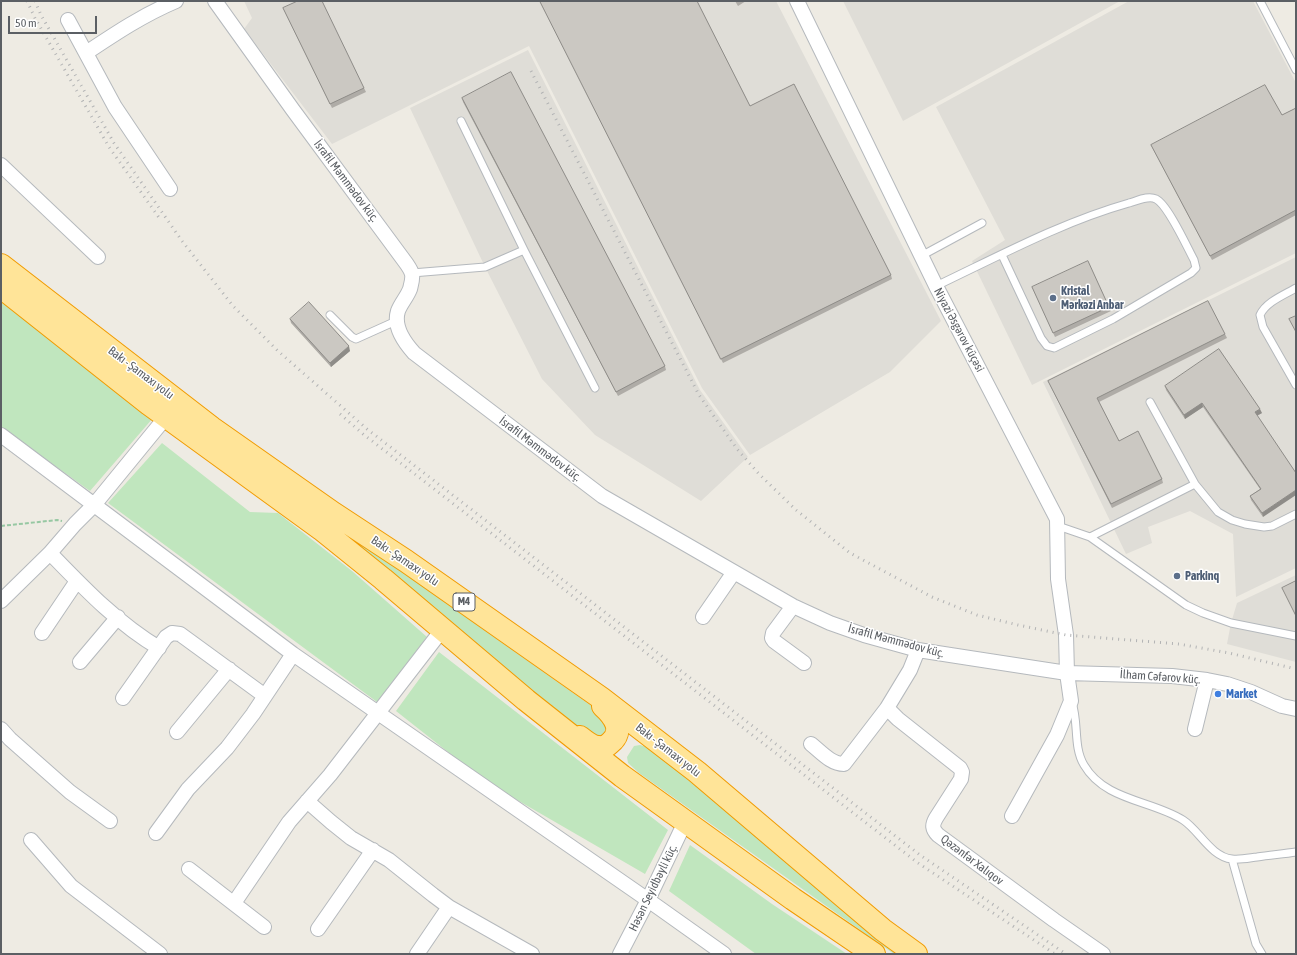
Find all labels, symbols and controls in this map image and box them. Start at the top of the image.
scale bar [10,8,99,34]
text: 50 m [15,16,37,30]
street label: İsrafil Məmmədov küç. [311,137,381,225]
place label: Kristal Mərkəzi Anbar [1061,284,1124,312]
street label: Niyazi Əsgərov küçəsi [931,285,987,375]
marker: Kristal Mərkəzi Anbar [1048,293,1058,303]
street label: Bakı - Şamaxı yolu [105,344,177,402]
street label: İsrafil Məmmədov küç. [496,414,584,484]
street label: Bakı - Şamaxı yolu [368,533,442,589]
place label: Parkinq [1185,569,1219,583]
marker: Parkinq [1172,571,1182,581]
road number: M4 [453,593,475,611]
street label: İsrafil Məmmədov küç. [846,621,946,661]
street label: İlham Cəfərov küç. [1119,667,1201,687]
place label: Market [1226,687,1257,701]
marker: Market [1213,689,1223,699]
street label: Bakı - Şamaxı yolu [633,720,703,780]
street label: Qəzənfər Xalıqov [938,832,1006,888]
street label: Həsən Seyidbəyli küç. [626,842,680,934]

